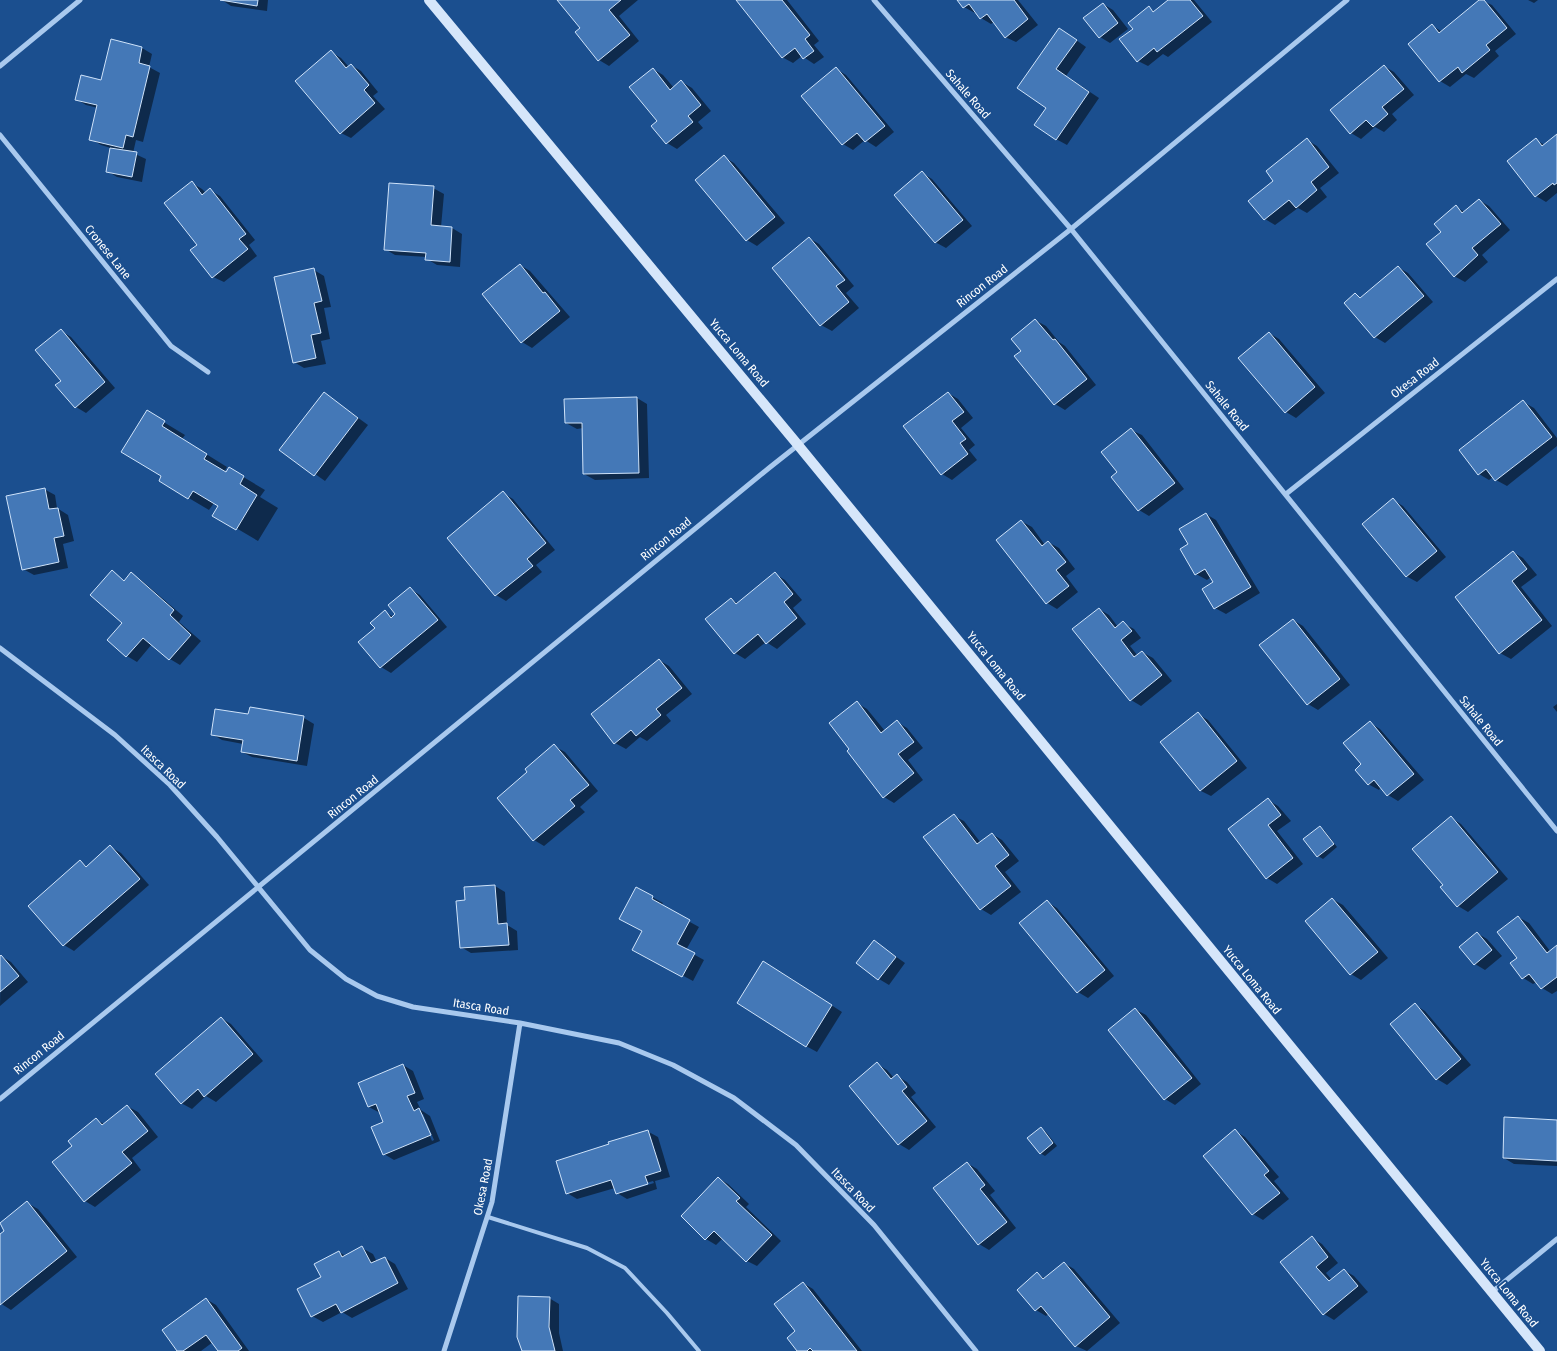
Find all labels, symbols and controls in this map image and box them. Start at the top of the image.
street label: Sahale Road [943,67,993,121]
street label: Cronese Lane [82,222,134,282]
street label: Rincon Road [954,262,1010,310]
street label: Yucca Loma Road [706,316,772,390]
street label: Okesa Road [1388,355,1442,401]
street label: Sahale Road [1202,378,1252,434]
street label: Rincon Road [638,514,694,564]
street label: Yucca Loma Road [964,629,1028,703]
street label: Sahale Road [1456,693,1506,749]
street label: Itasca Road [138,742,188,792]
street label: Rincon Road [325,772,381,822]
street label: Yucca Loma Road [1220,943,1284,1017]
street label: Itasca Road [452,996,510,1018]
street label: Rincon Road [11,1028,67,1078]
street label: Okesa Road [471,1157,495,1217]
street label: Itasca Road [828,1165,878,1215]
street label: Yucca Loma Road [1477,1256,1541,1330]

